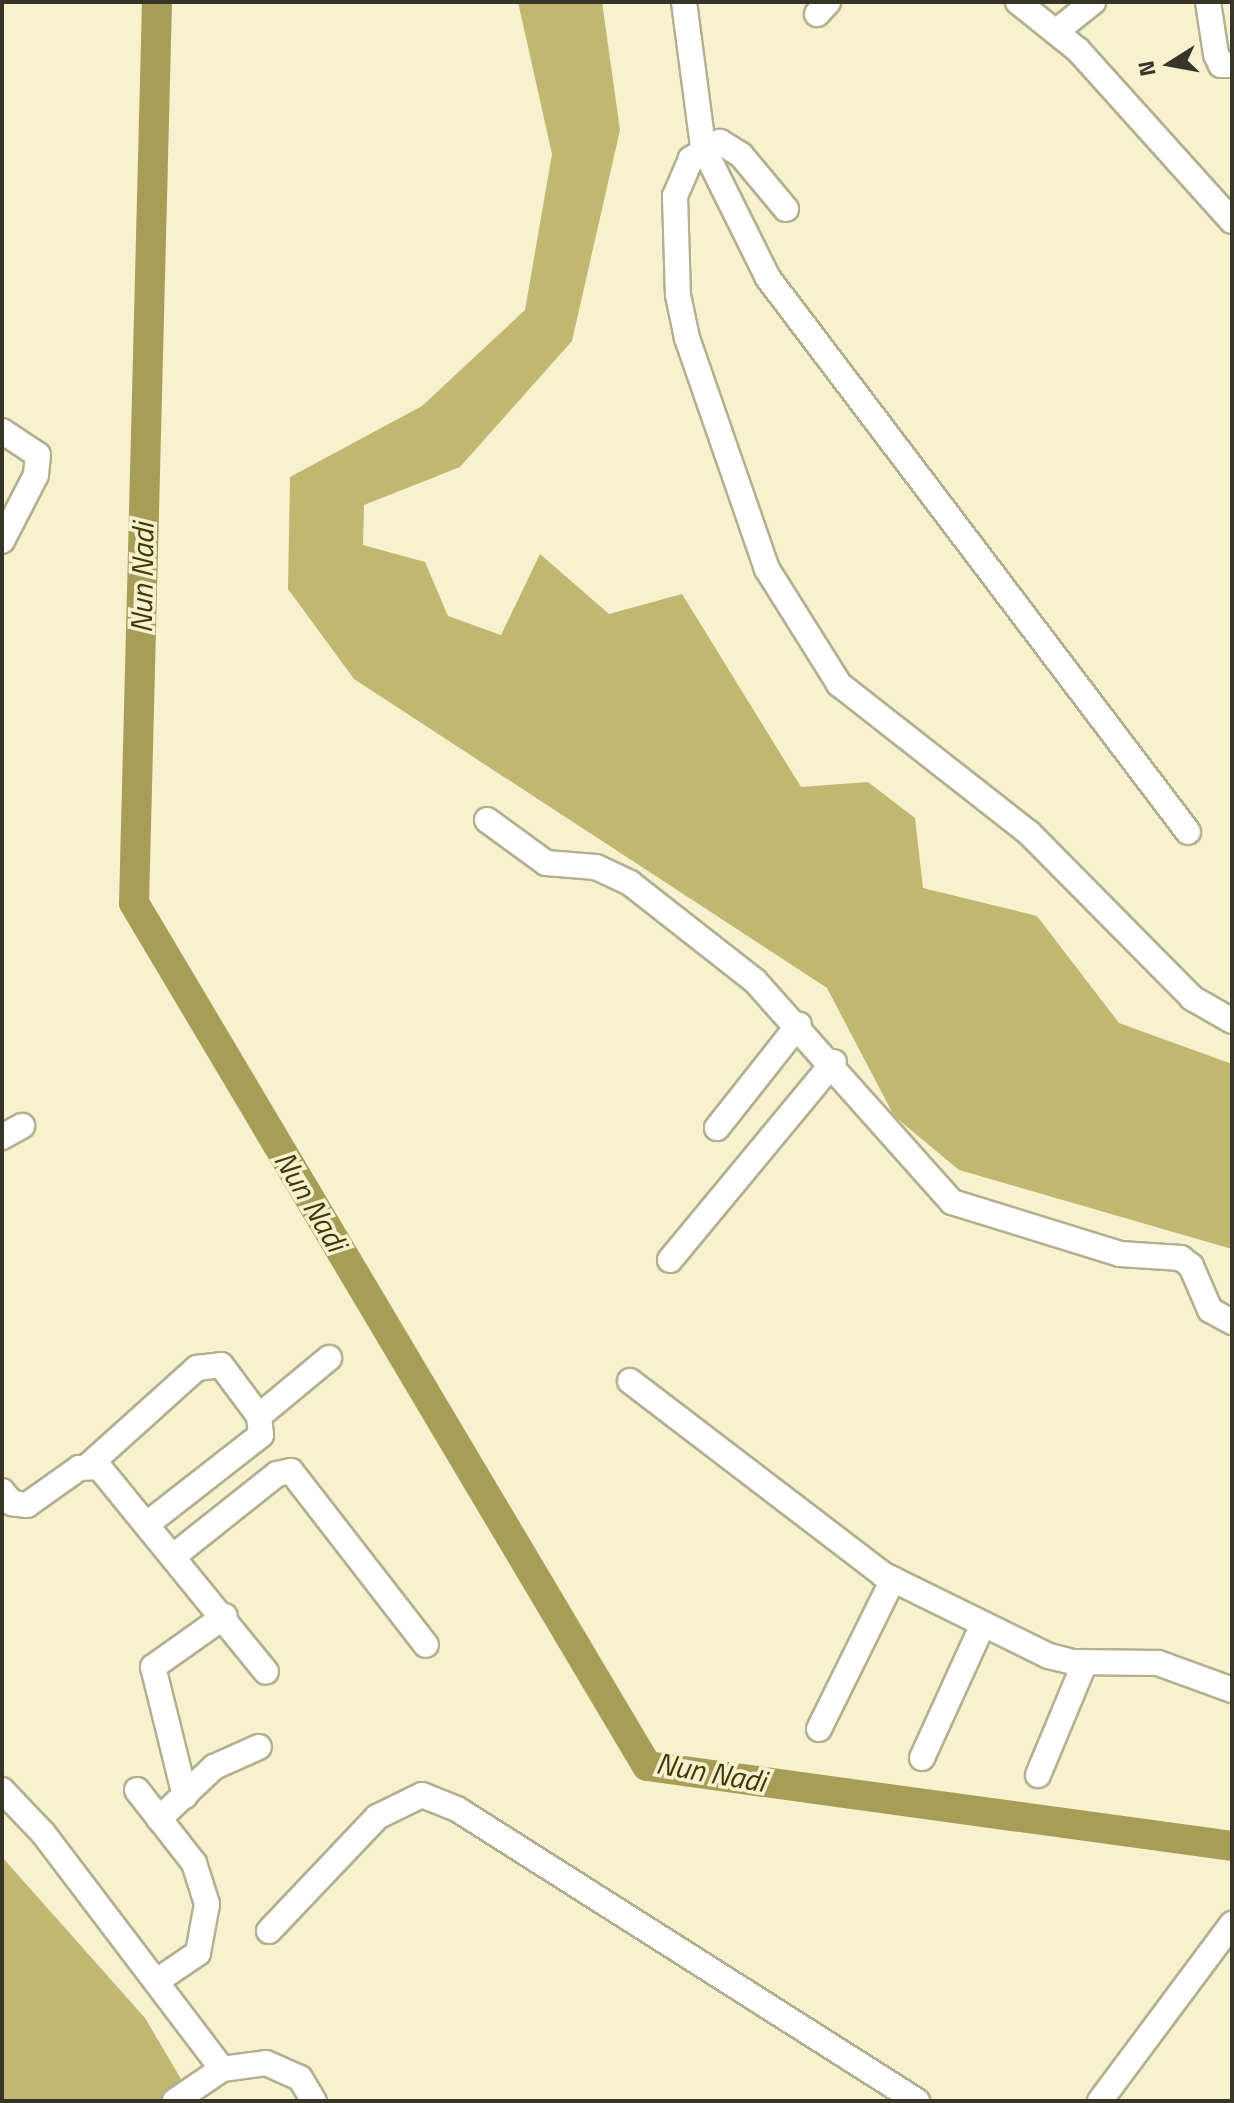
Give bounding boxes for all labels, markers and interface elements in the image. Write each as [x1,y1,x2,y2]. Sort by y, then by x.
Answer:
north arrow [1130,24,1210,104]
text: N [1128,58,1165,79]
water label: Nun Nadi [123,523,161,633]
water label: Nun Nadi [267,1144,355,1258]
water label: Nun Nadi [654,1745,768,1799]

